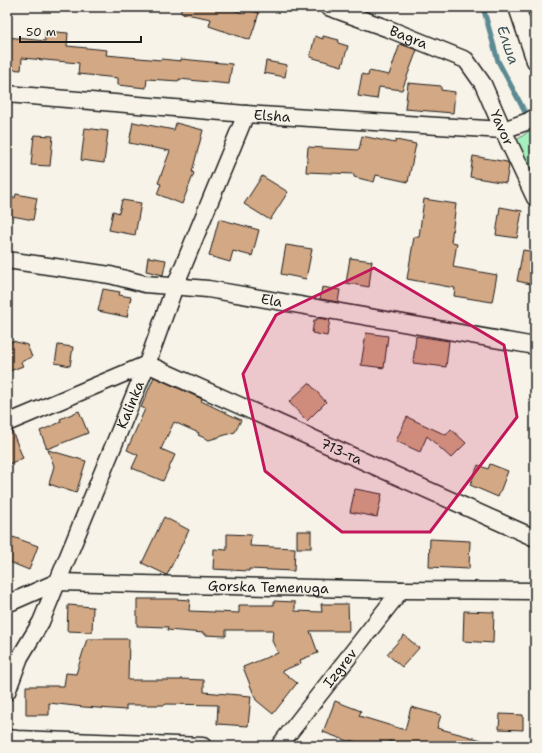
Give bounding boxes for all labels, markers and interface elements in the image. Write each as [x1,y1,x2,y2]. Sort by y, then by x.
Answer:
scale bar [20,18,141,44]
street label: Bagra [387,21,431,53]
water label: Елша [492,23,524,67]
text: 50 m [26,24,56,40]
street label: Elsha [253,106,291,126]
street label: Yavor [486,107,518,149]
street label: Ela [260,289,284,311]
street label: Kalinka [112,378,148,431]
street label: 713-та [318,434,366,469]
street label: Gorska Temenuga [208,577,329,597]
street label: Izgrev [319,645,361,691]

